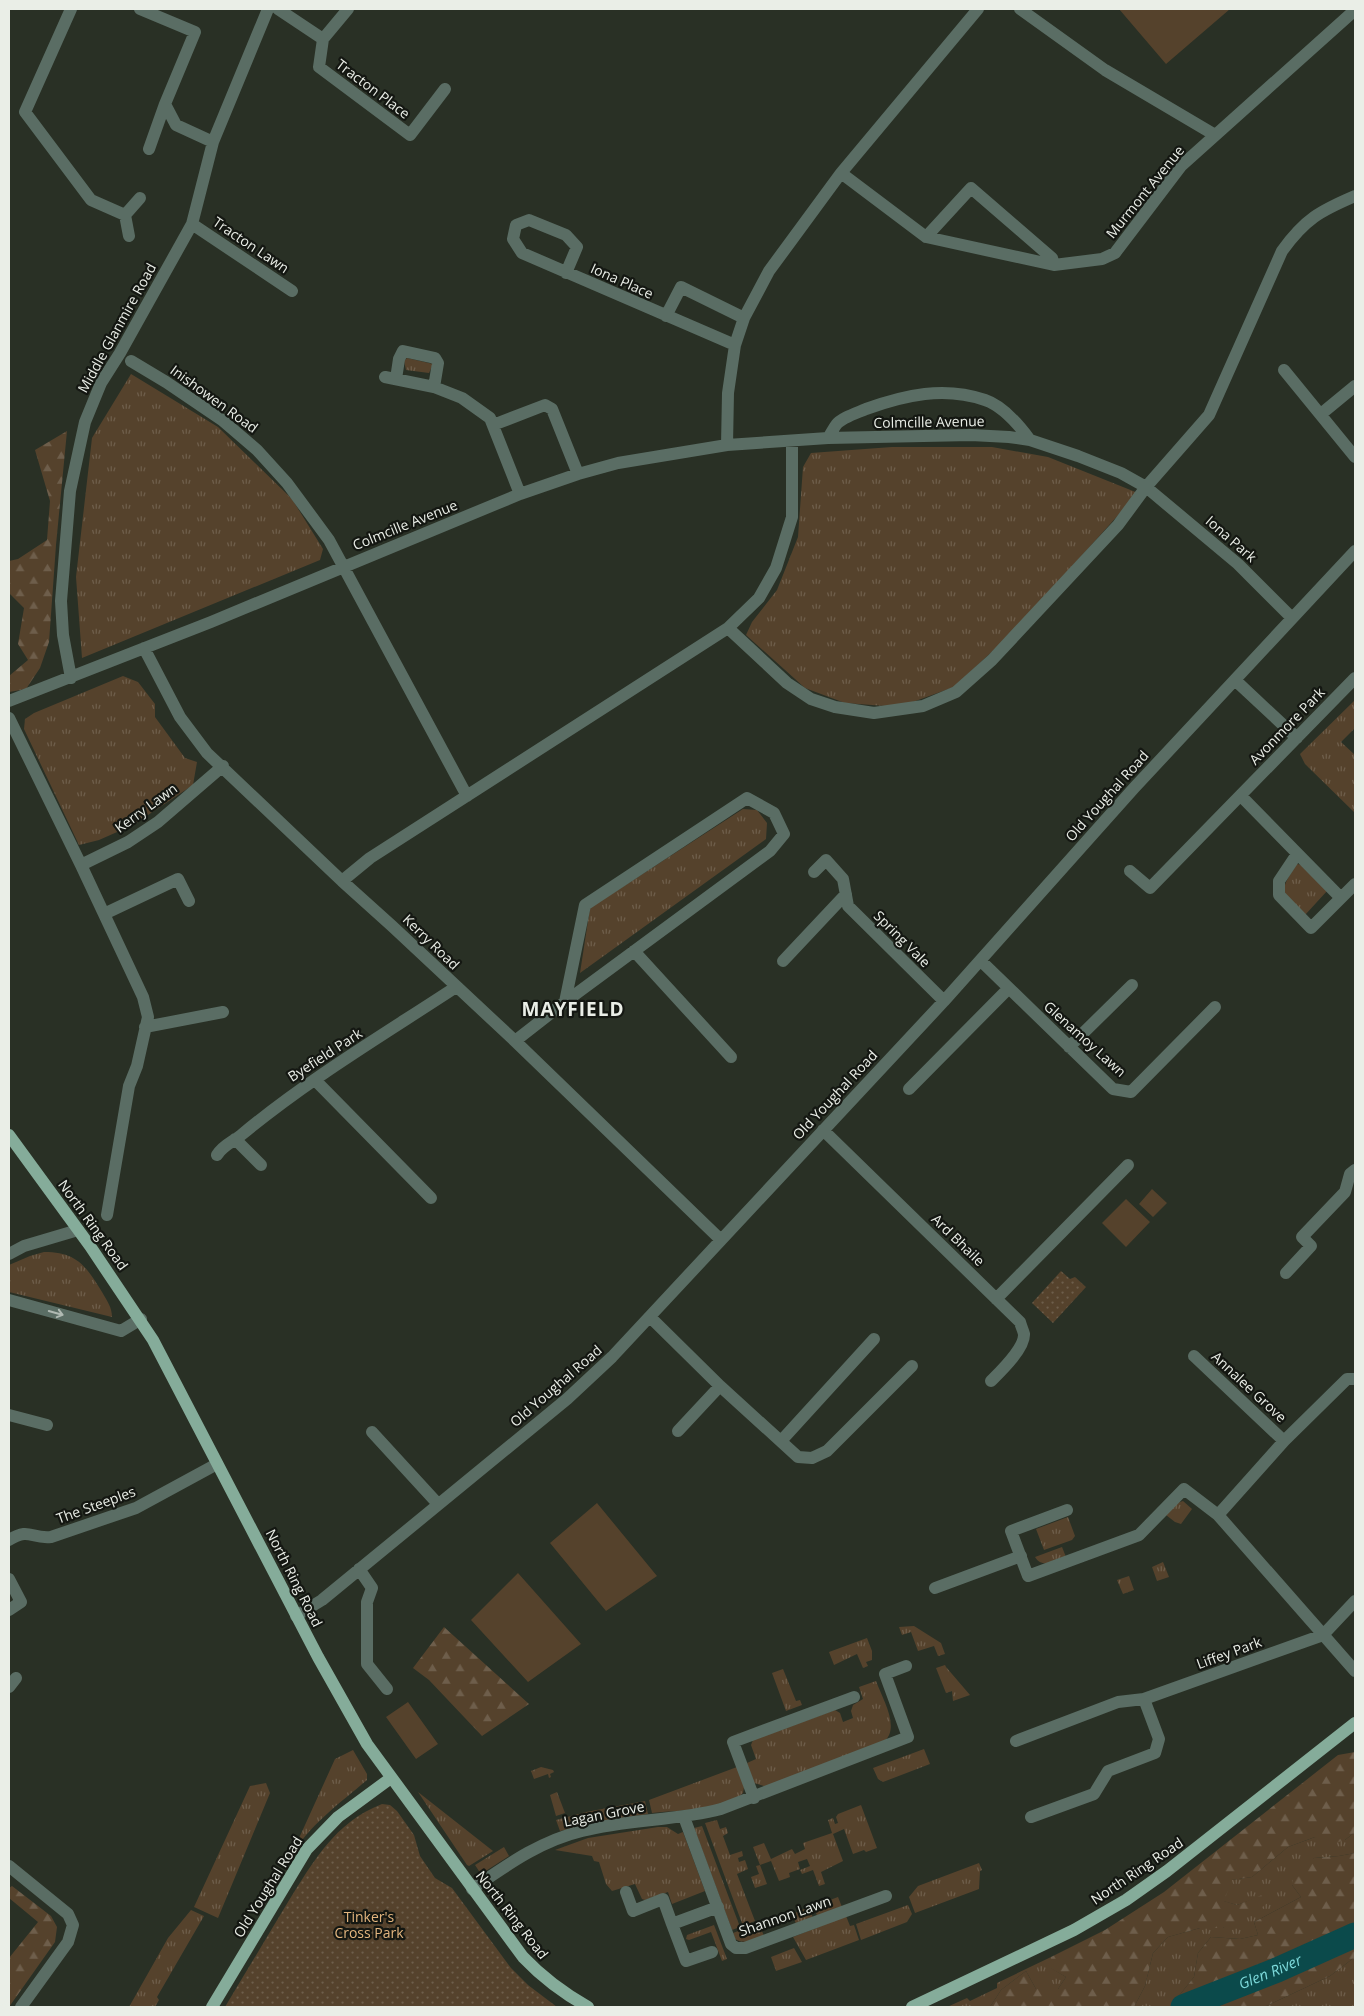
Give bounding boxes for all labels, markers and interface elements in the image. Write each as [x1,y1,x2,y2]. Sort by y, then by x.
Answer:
street label: Tracton Place [332,55,414,123]
street label: Murmont Avenue [1101,141,1188,242]
street label: Tracton Lawn [209,212,293,277]
street label: Iona Place [588,258,657,303]
street label: Middle Glanmire Road [73,260,160,396]
street label: Inishowen Road [167,360,262,437]
street label: Colmcille Avenue [873,411,985,432]
street label: Colmcille Avenue [350,495,460,554]
street label: Iona Park [1202,511,1261,566]
street label: Avonmore Park [1245,682,1329,768]
street label: Old Youghal Road [1061,746,1153,845]
street label: Kerry Lawn [111,778,181,837]
street label: Spring Vale [870,906,935,971]
street label: Kerry Road [399,910,464,973]
district label: MAYFIELD [521,996,625,1022]
street label: Glenamoy Lawn [1040,997,1131,1081]
street label: Byefield Park [284,1023,366,1086]
street label: Old Youghal Road [788,1046,881,1144]
street label: North Ring Road [54,1176,133,1274]
street label: Ard Bhaile [928,1209,989,1270]
one-way arrow [47,1309,63,1318]
street label: Old Youghal Road [506,1340,606,1431]
street label: Annalee Grove [1208,1347,1291,1426]
street label: The Steeples [54,1481,138,1528]
street label: North Ring Road [262,1526,327,1630]
street label: Liffey Park [1194,1632,1265,1673]
street label: Lagan Grove [562,1796,646,1831]
street label: Old Youghal Road [229,1833,306,1941]
street label: North Ring Road [1087,1833,1187,1908]
street label: North Ring Road [472,1867,553,1963]
street label: Shannon Lawn [736,1891,833,1940]
park label: Tinker's Cross Park [334,1907,404,1942]
water label: Glen River [1235,1949,1306,1993]

